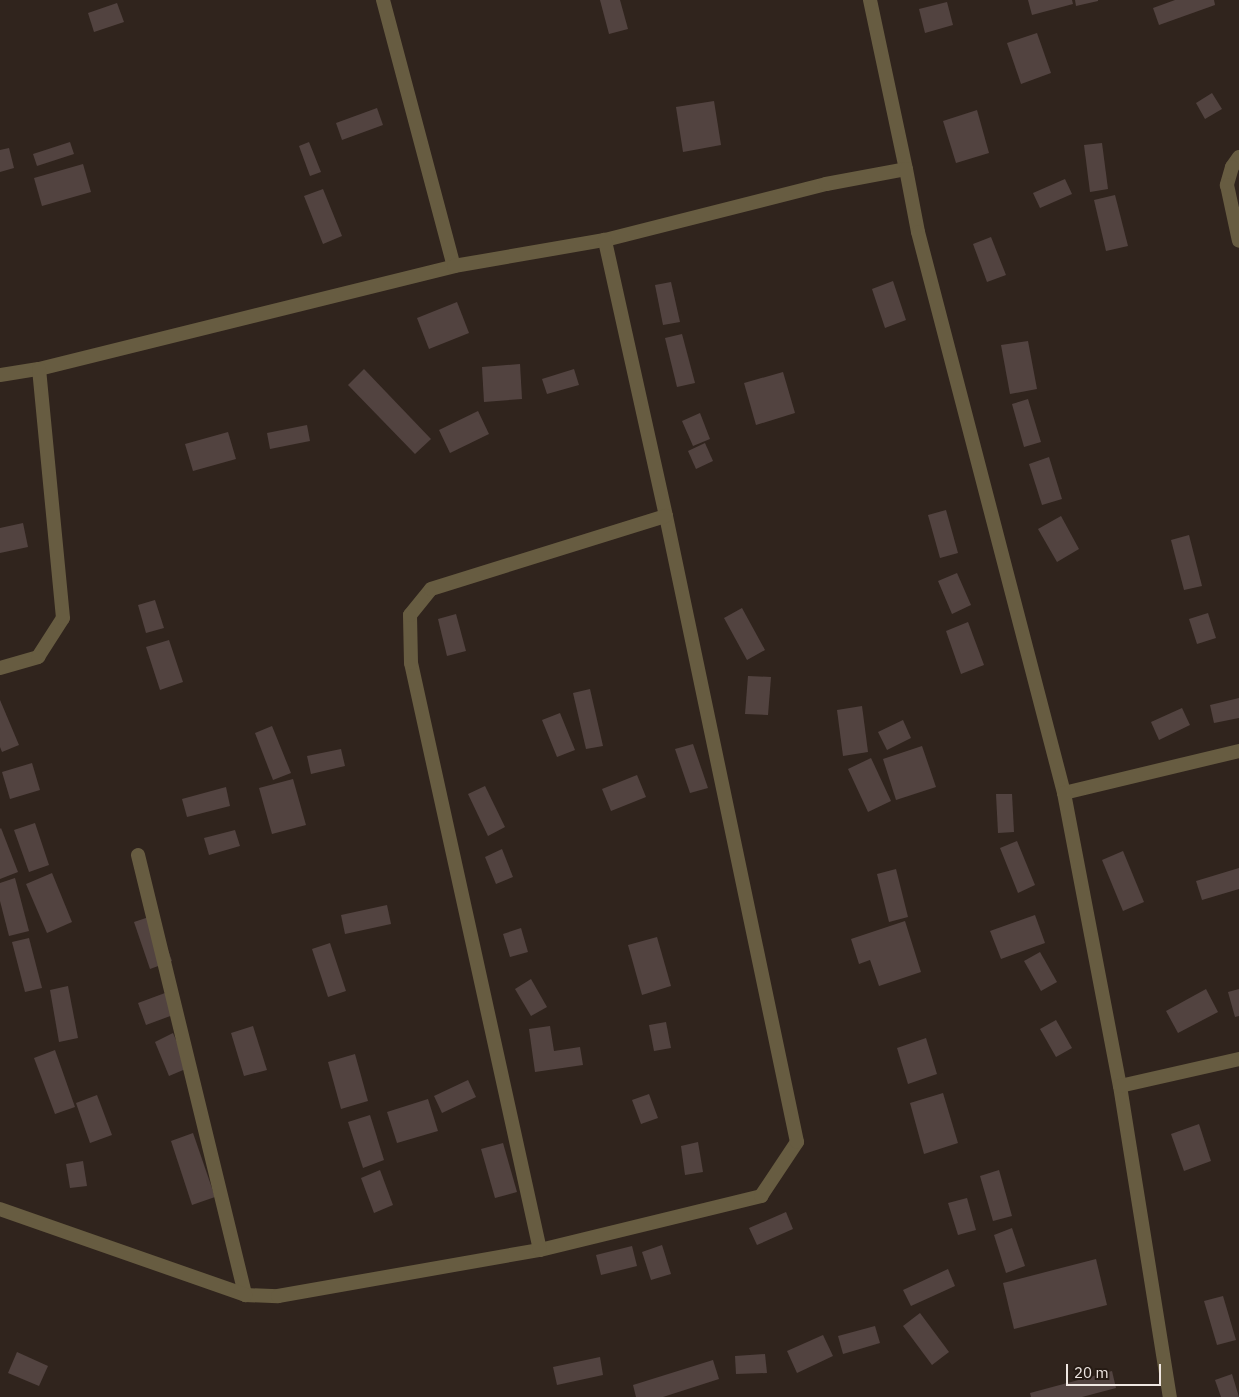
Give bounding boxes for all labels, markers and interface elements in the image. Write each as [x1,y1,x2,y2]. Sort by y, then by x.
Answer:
scale bar [1069,1354,1164,1386]
text: 20 m [1074,1363,1109,1382]

